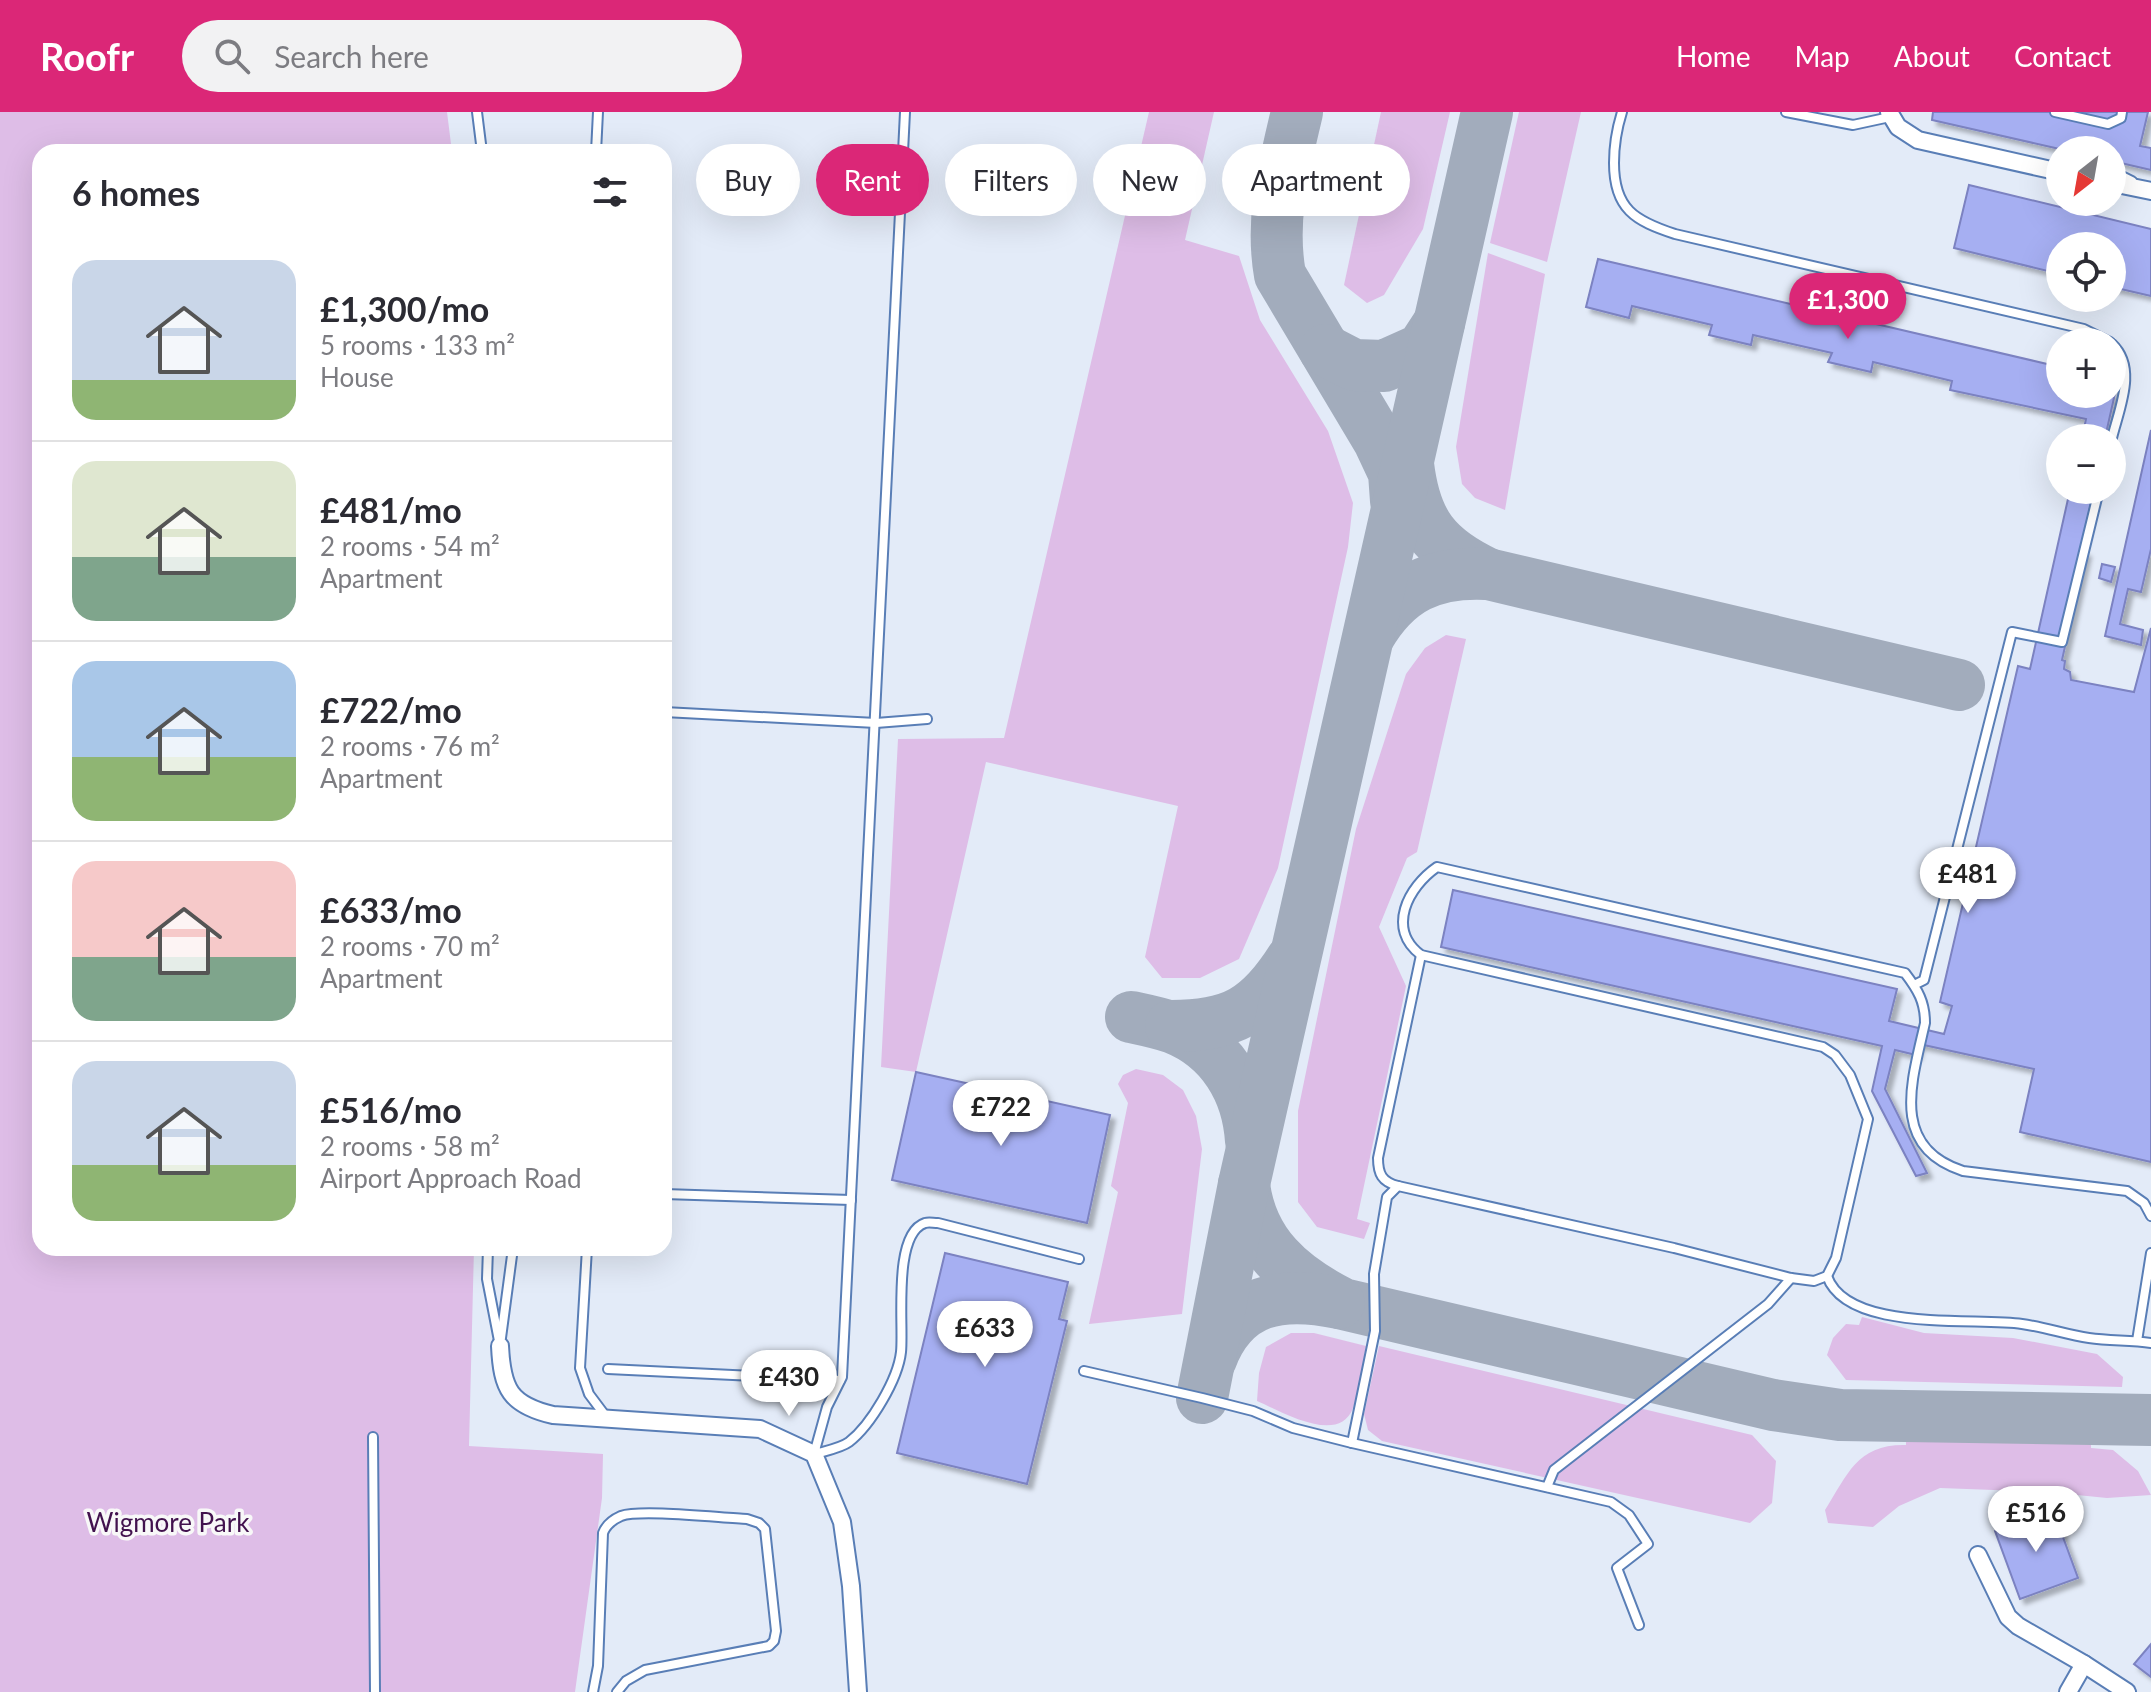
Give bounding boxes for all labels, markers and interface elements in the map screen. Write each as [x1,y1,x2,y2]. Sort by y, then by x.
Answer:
search box [182,20,742,92]
text: Roofr [40,33,134,79]
icon: search [210,34,254,78]
text: Search here [274,38,429,74]
text: Home [1676,39,1751,73]
text: Map [1795,39,1850,73]
text: About [1894,39,1970,73]
text: Contact [2014,39,2111,73]
north arrow [2046,136,2126,216]
map controls [2046,136,2126,504]
chip: Buy [696,144,800,216]
chip: Rent [816,144,929,216]
chip: Filters [945,144,1077,216]
chip: New [1093,144,1206,216]
chip: Apartment [1222,144,1410,216]
icon: filters [588,170,632,214]
text: 6 homes [72,172,200,213]
button: locate [2046,232,2126,312]
pin: £1,300 [1783,273,1913,341]
text: £1,300 [1807,283,1889,315]
text: £1,300/mo [320,288,489,329]
icon: home [136,292,232,388]
button: + [2046,328,2126,408]
text: 5 rooms · 133 m² [320,329,515,361]
text: House [320,361,394,393]
button: − [2046,424,2126,504]
text: £481/mo [320,489,462,530]
icon: home [136,493,232,589]
text: 2 rooms · 54 m² [320,530,500,562]
text: Apartment [320,562,443,594]
text: £722/mo [320,689,462,730]
icon: home [136,693,232,789]
text: 2 rooms · 76 m² [320,730,500,762]
text: Apartment [320,762,443,794]
pin: £481 [1921,847,2015,915]
text: £481 [1938,857,1998,889]
text: £633/mo [320,889,462,930]
icon: home [136,893,232,989]
text: 2 rooms · 70 m² [320,930,500,962]
text: Apartment [320,962,443,994]
pin: £722 [954,1080,1048,1148]
text: £516/mo [320,1089,462,1130]
text: £722 [971,1090,1031,1122]
icon: home [136,1093,232,1189]
text: 2 rooms · 58 m² [320,1130,500,1162]
text: Airport Approach Road [320,1162,582,1194]
pin: £633 [938,1301,1032,1369]
text: £633 [955,1311,1015,1343]
pin: £430 [742,1350,836,1418]
text: £430 [759,1360,819,1392]
pin: £516 [1989,1486,2083,1554]
text: £516 [2006,1496,2066,1528]
park label: Wigmore Park [87,1506,250,1538]

